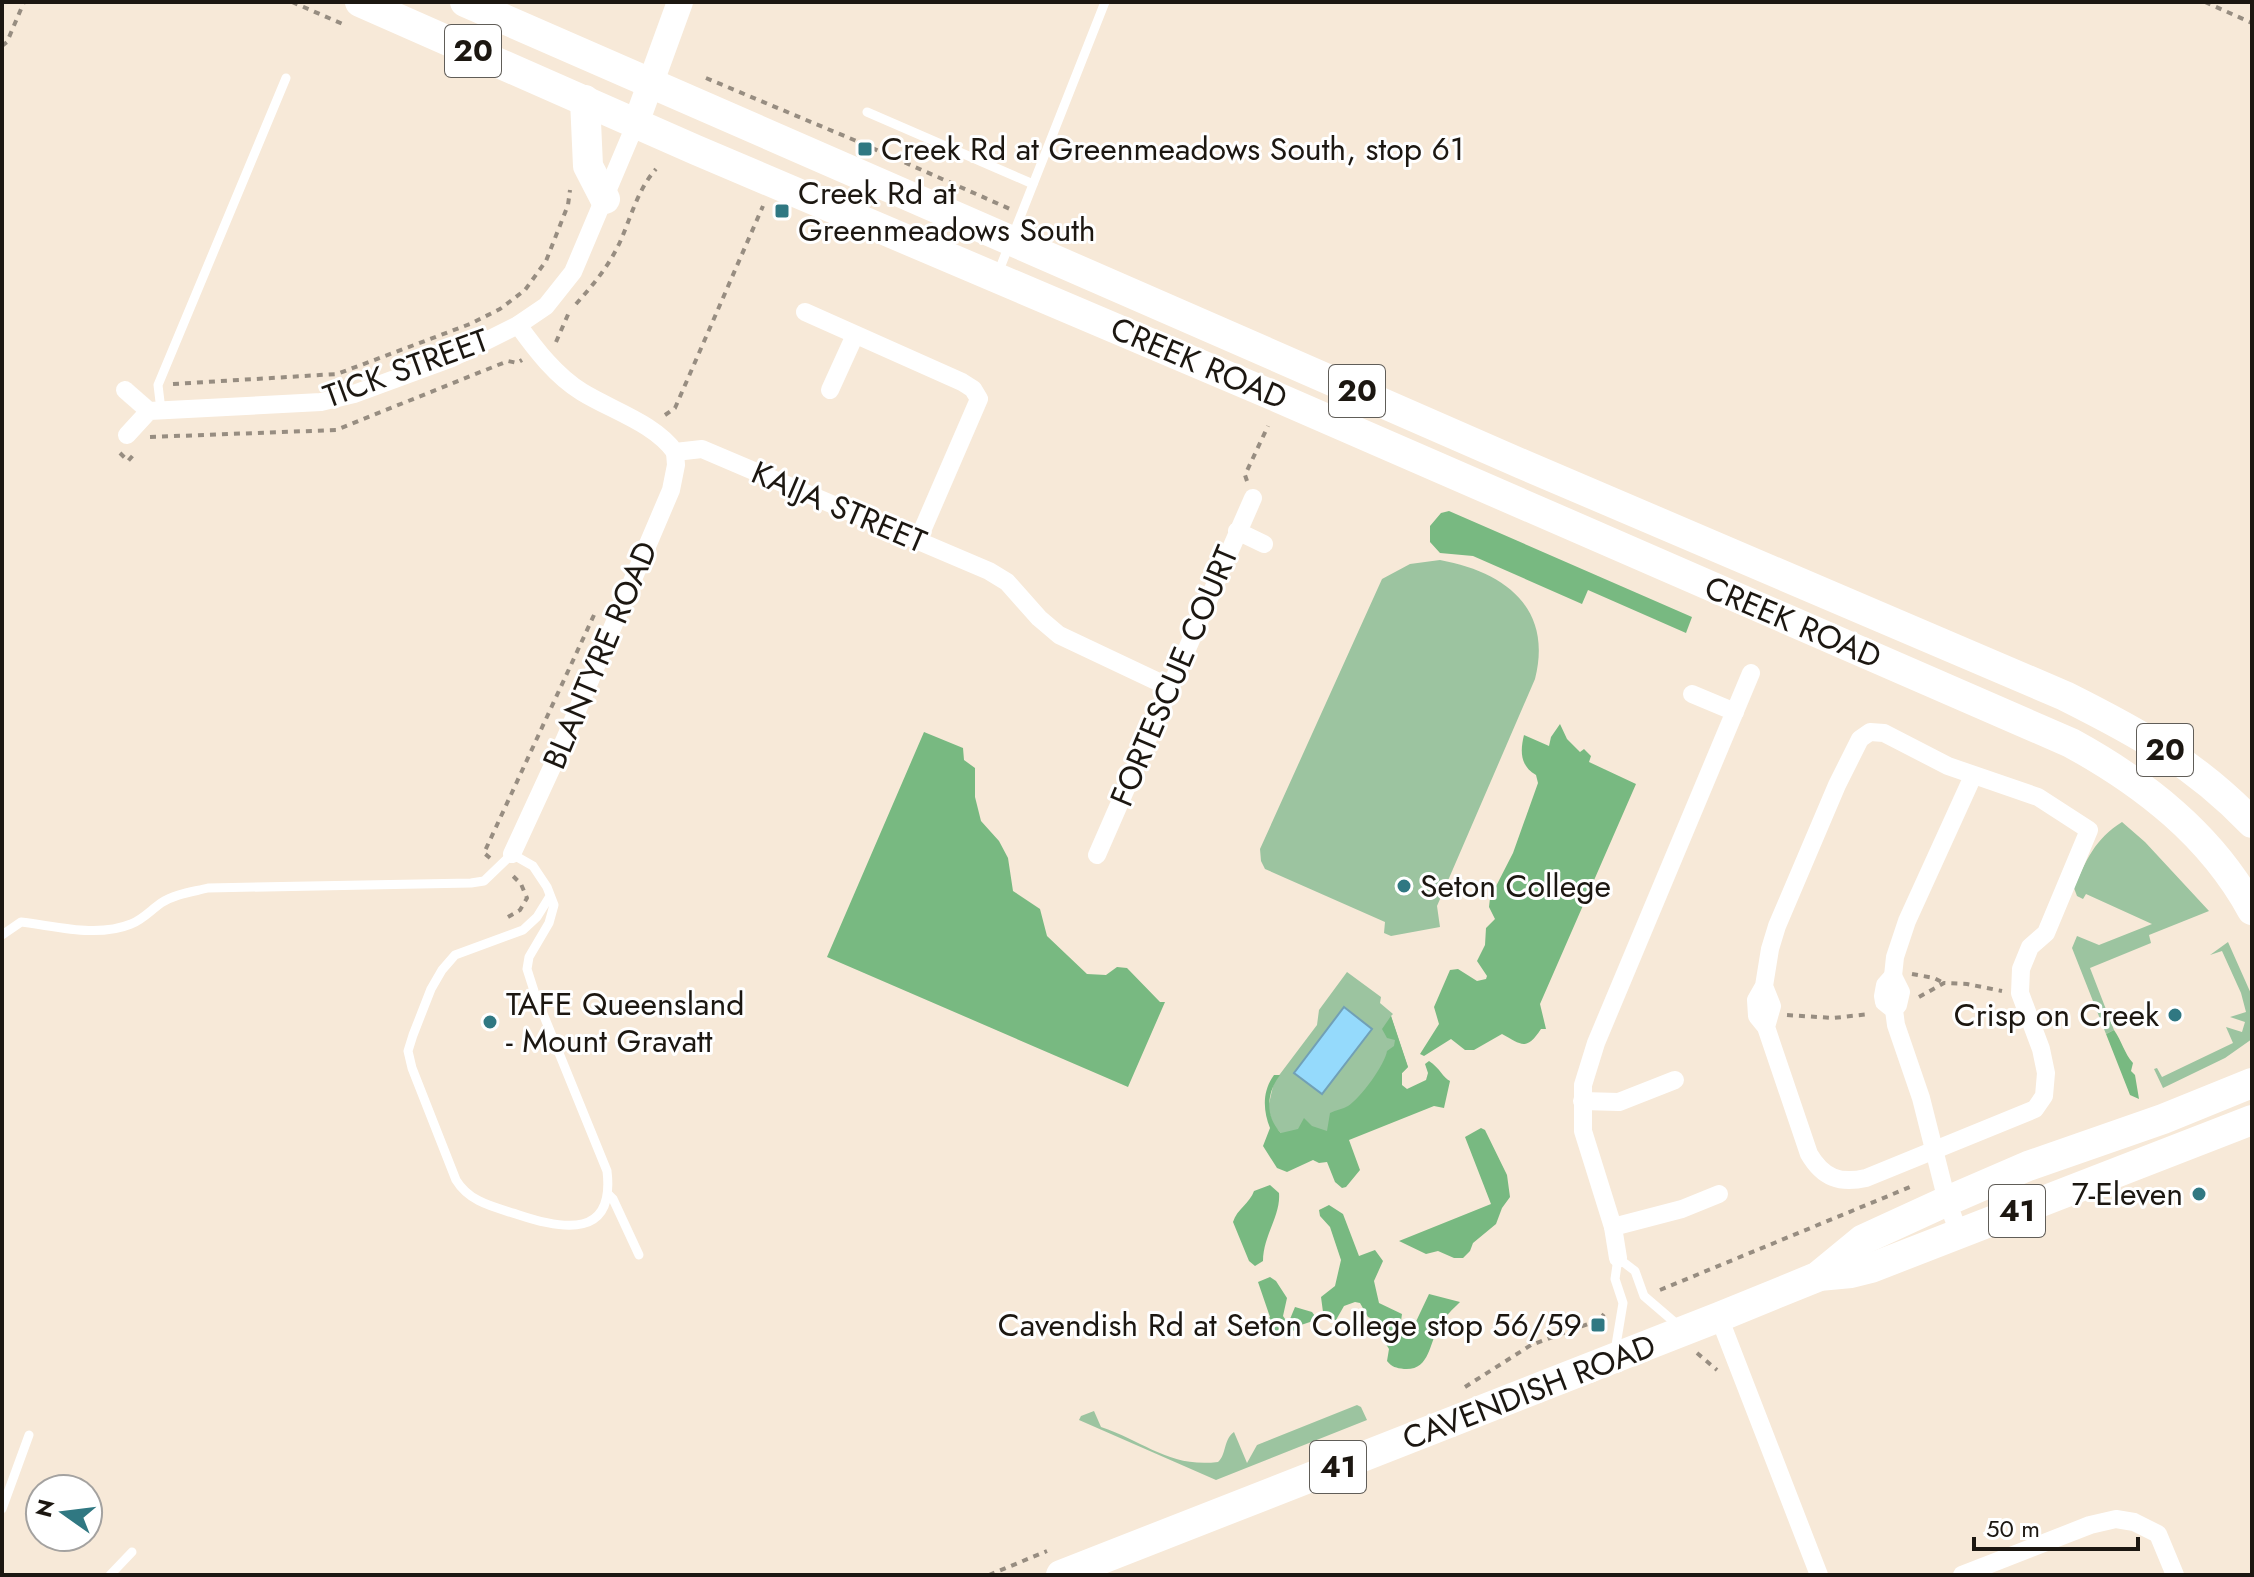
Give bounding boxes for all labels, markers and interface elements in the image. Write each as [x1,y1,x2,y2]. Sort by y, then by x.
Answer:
road number: 20 [445,25,501,77]
place label: Creek Rd at Greenmeadows South, stop 61 [881,126,1464,172]
marker: Creek Rd at Greenmeadows South, stop 61 [856,140,874,158]
place label: Creek Rd at Greenmeadows South [798,170,1096,253]
marker: Creek Rd at Greenmeadows South [773,202,791,220]
street label: CREEK ROAD [1104,305,1294,421]
street label: TICK STREET [317,317,495,419]
road number: 20 [1329,365,1385,417]
street label: KAIJA STREET [744,450,934,565]
street label: BLANTYRE ROAD [531,534,669,776]
street label: FORTESCUE COURT [1098,539,1250,813]
street label: CREEK ROAD [1698,564,1888,680]
road number: 20 [2137,724,2193,776]
place label: Seton College [1420,863,1611,909]
marker: Seton College [1395,877,1413,895]
place label: TAFE Queensland - Mount Gravatt [506,981,745,1064]
place label: Crisp on Creek [1954,992,2160,1038]
marker: Crisp on Creek [2166,1006,2184,1024]
marker: TAFE Queensland - Mount Gravatt [481,1013,499,1031]
place label: 7-Eleven [2072,1171,2183,1217]
road number: 41 [1989,1185,2045,1237]
marker: 7-Eleven [2190,1185,2208,1203]
place label: Cavendish Rd at Seton College stop 56/59 [998,1302,1582,1348]
marker: Cavendish Rd at Seton College stop 56/59 [1589,1316,1607,1334]
street label: CAVENDISH ROAD [1396,1323,1662,1461]
road number: 41 [1310,1441,1366,1493]
north arrow [24,1473,104,1553]
text: N [27,1496,62,1521]
scale bar [1974,1501,2138,1551]
text: 50 m [1986,1511,2040,1546]

